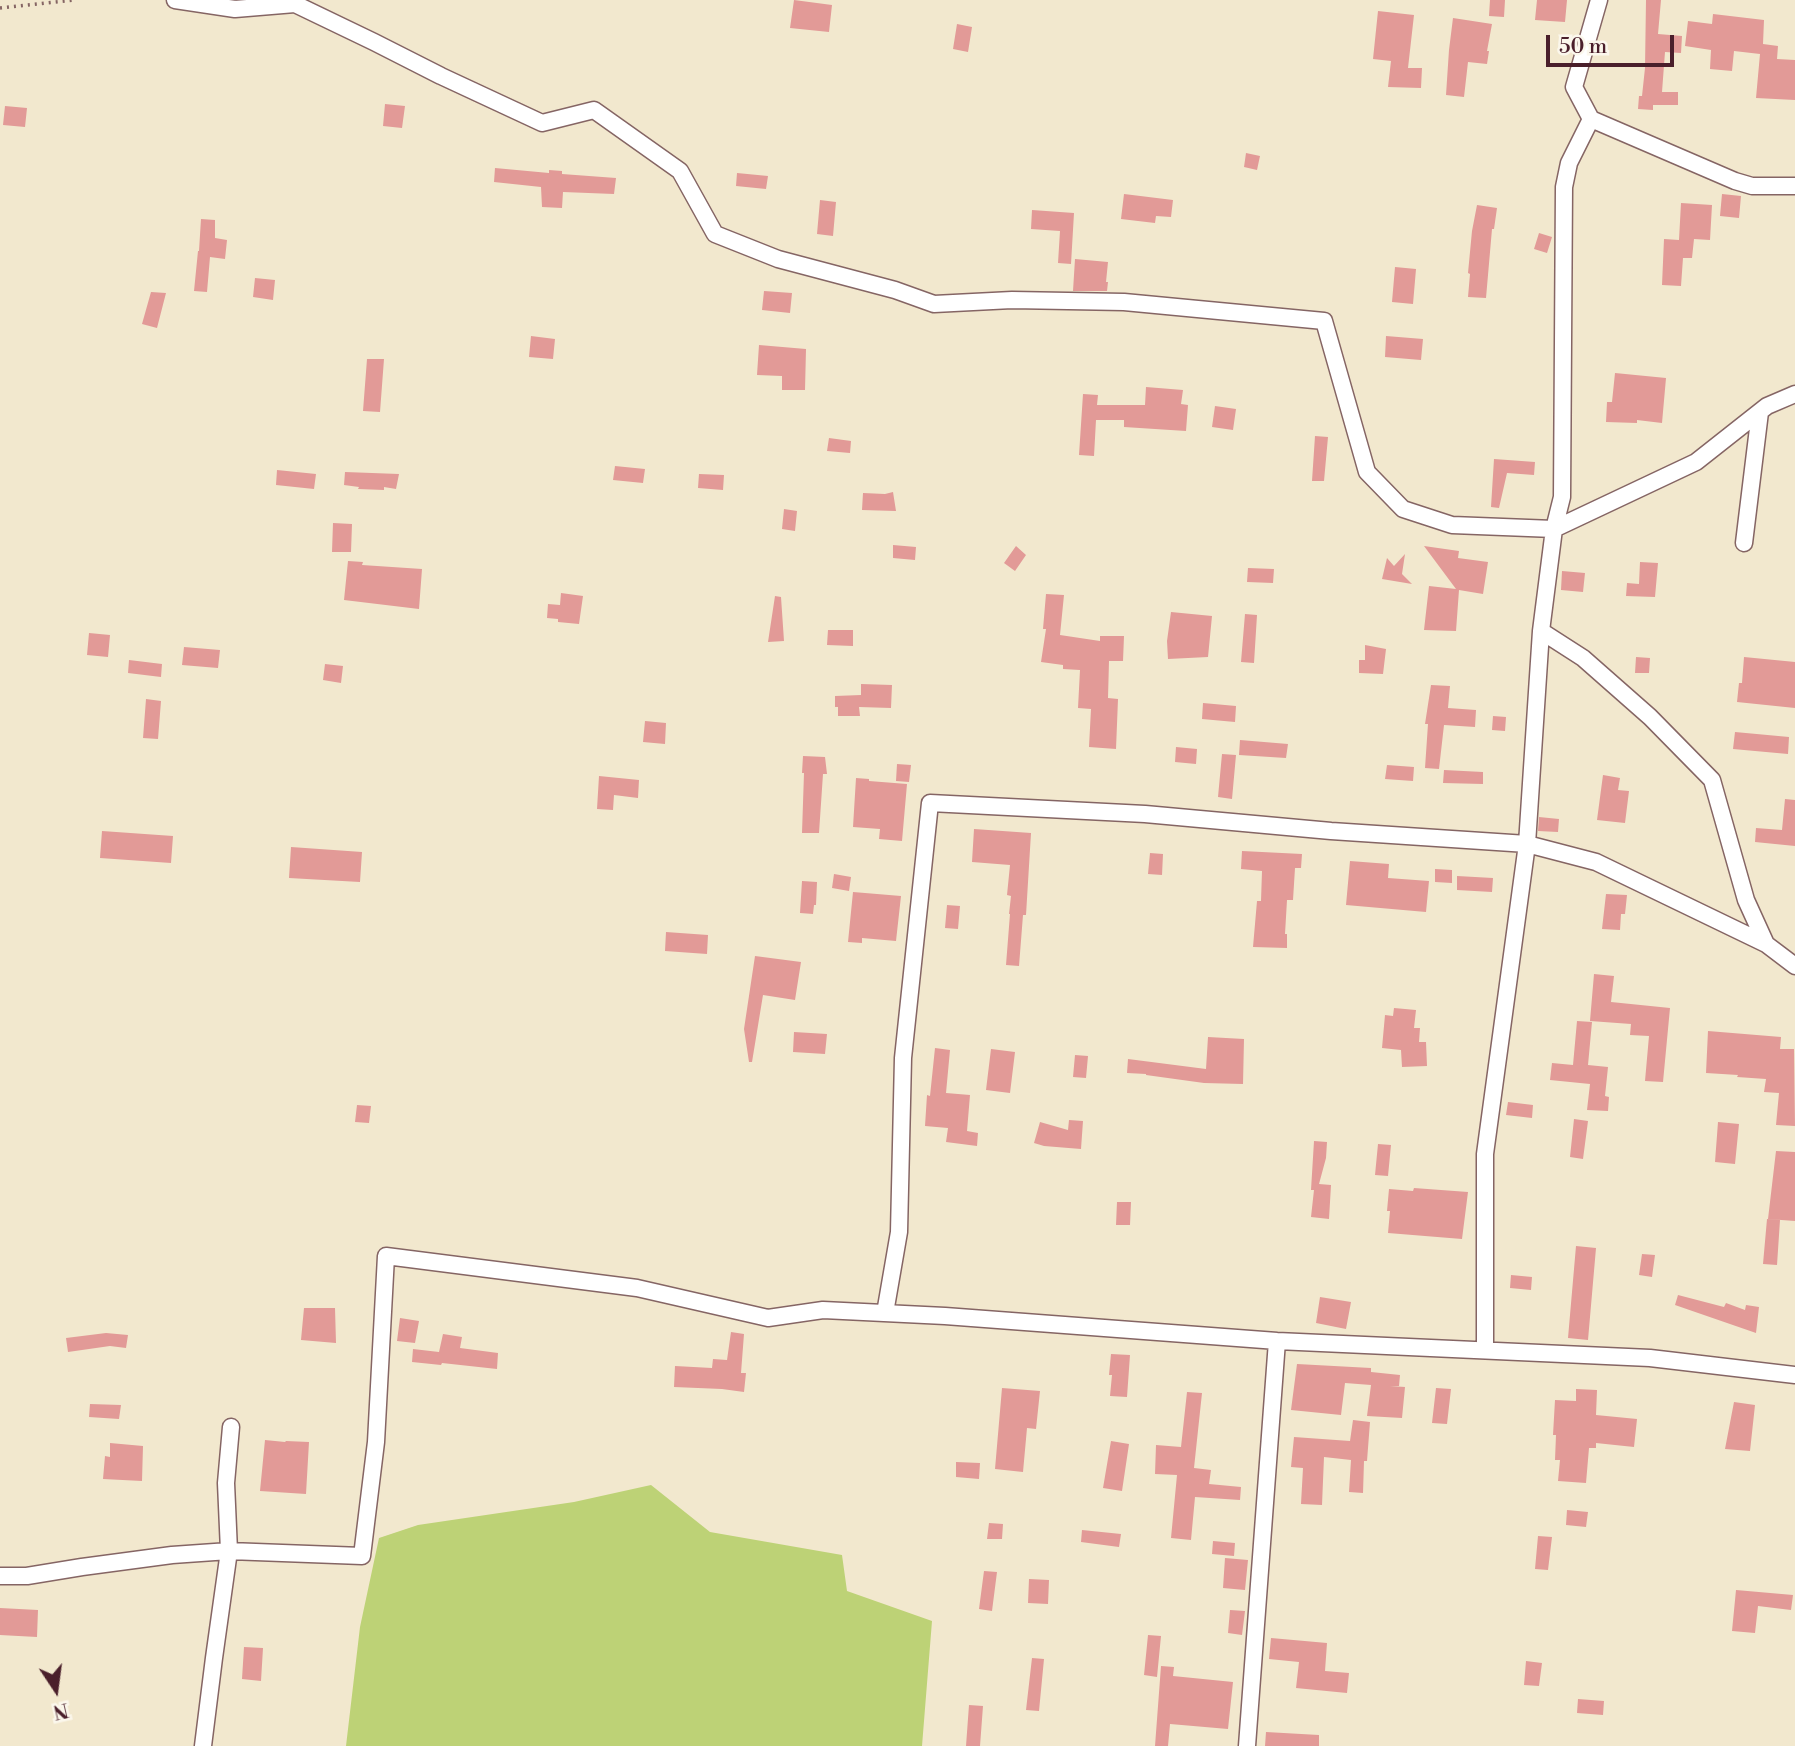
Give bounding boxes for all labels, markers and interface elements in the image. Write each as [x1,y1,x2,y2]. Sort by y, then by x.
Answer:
scale bar [1550,21,1678,65]
text: 50 m [1559,34,1607,60]
north arrow [21,1655,91,1725]
text: N [51,1697,71,1724]

